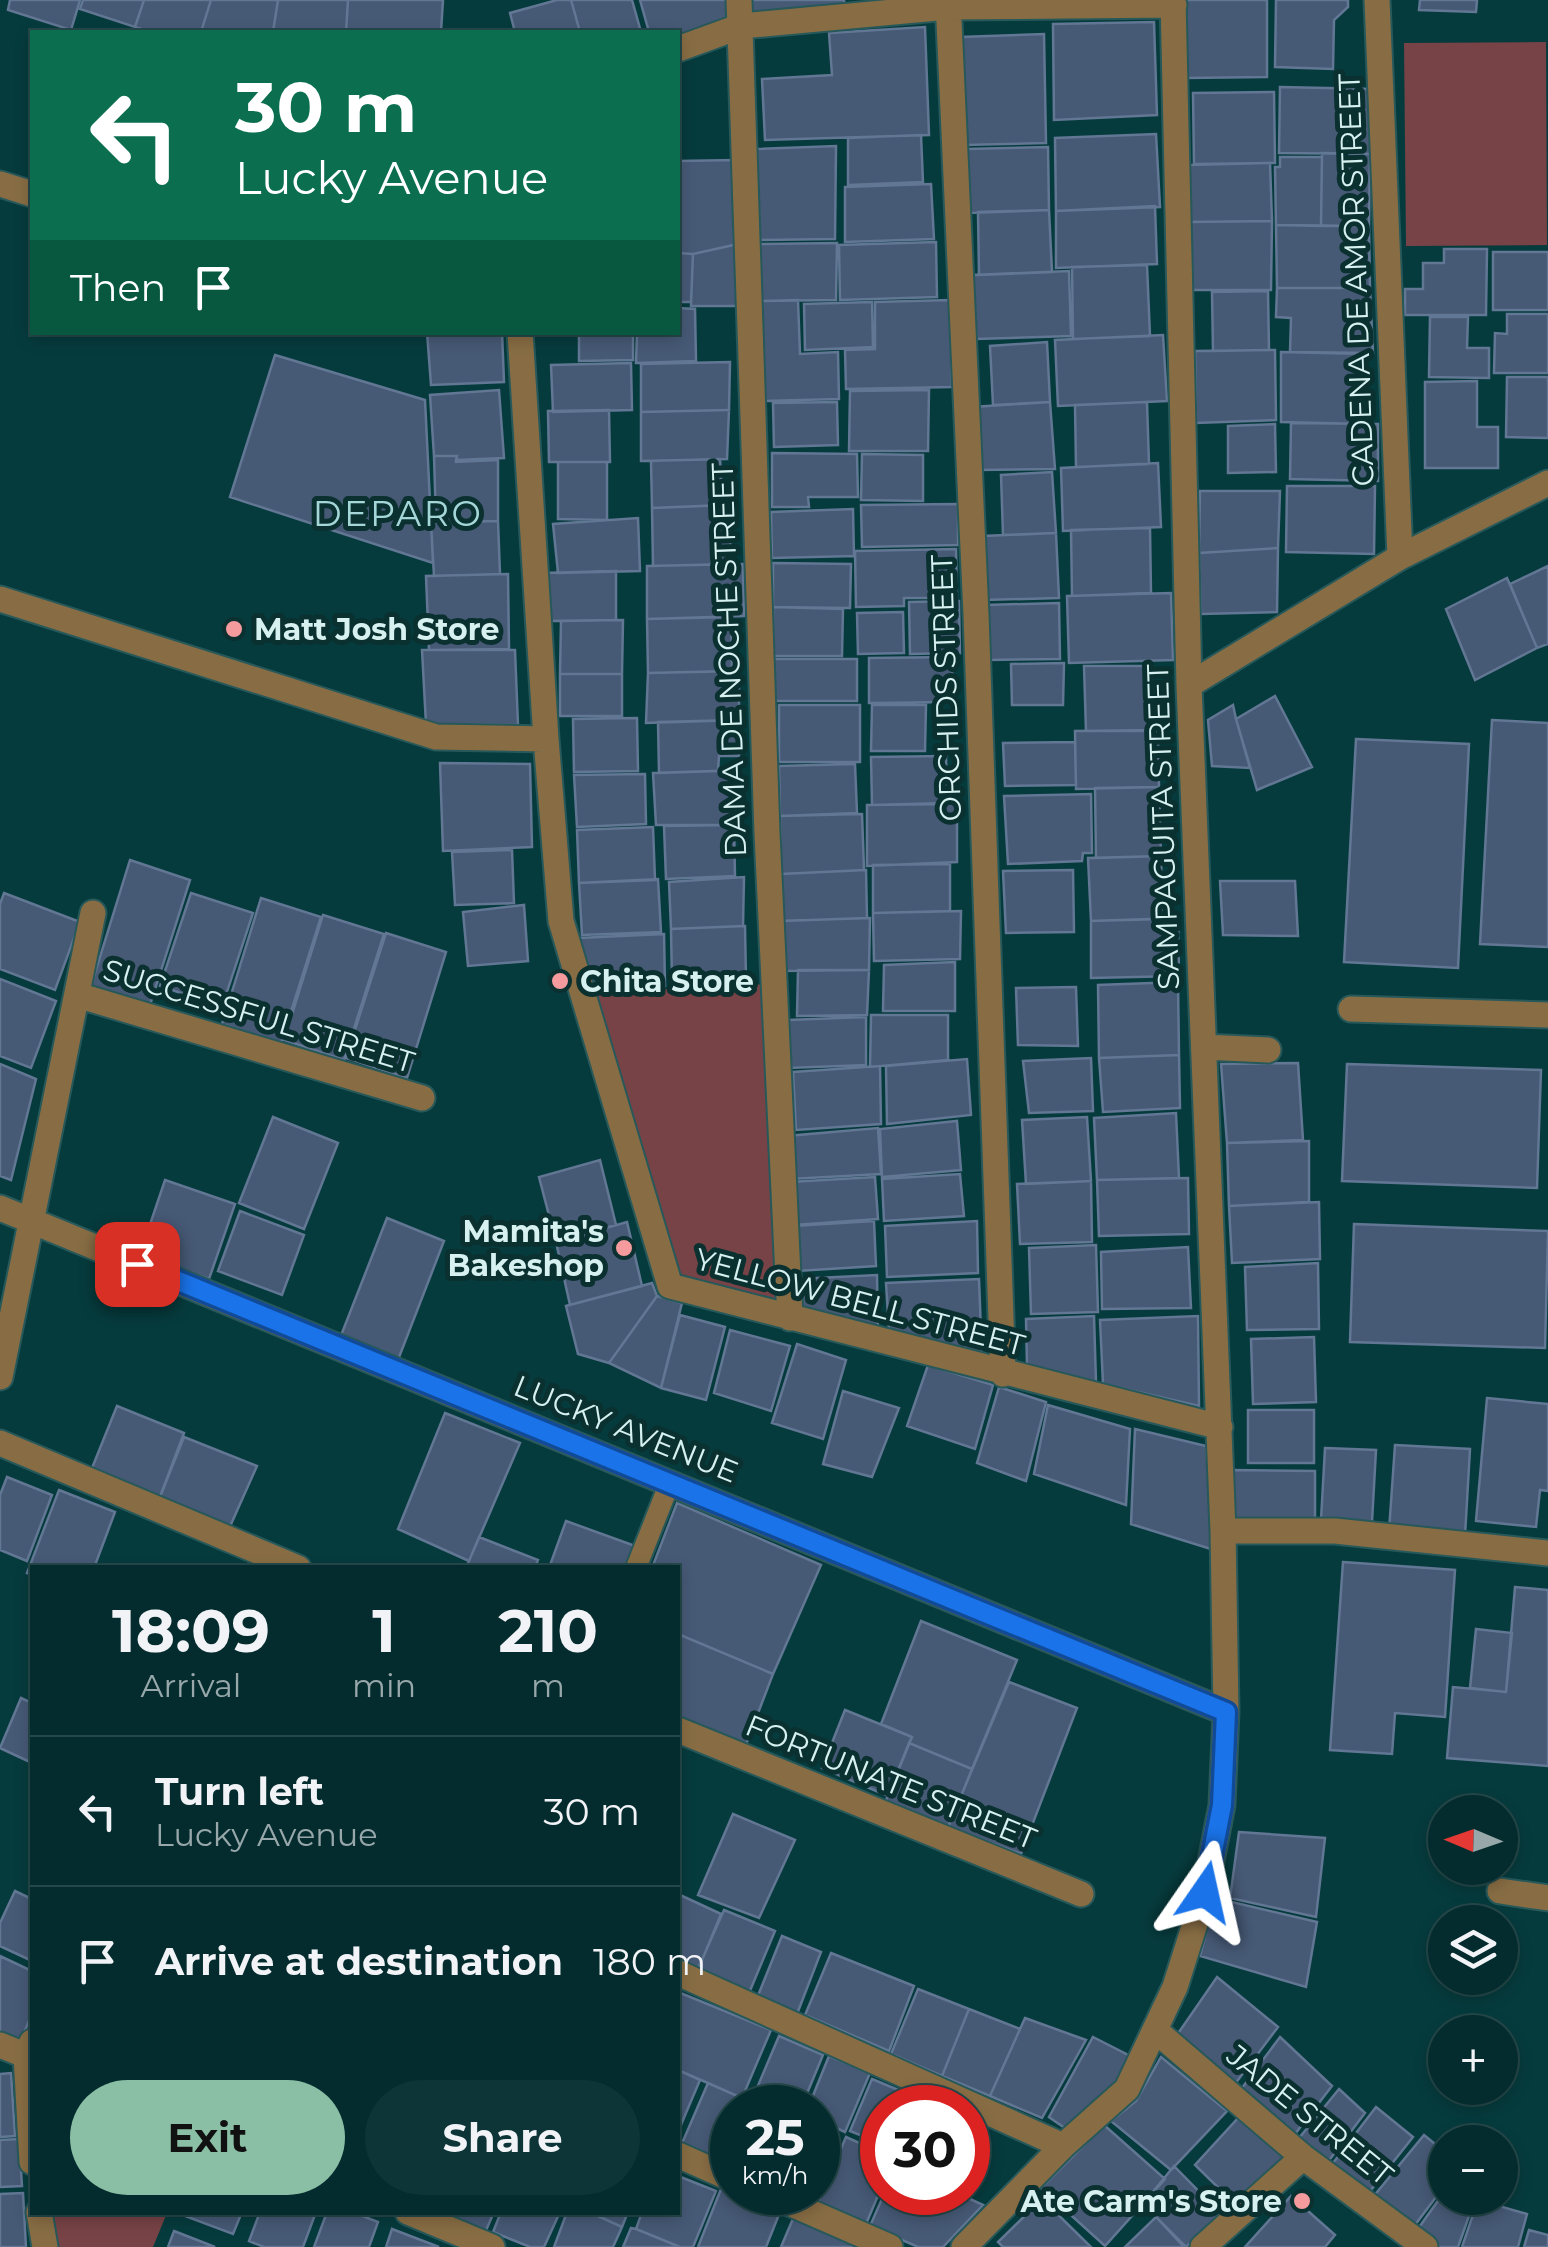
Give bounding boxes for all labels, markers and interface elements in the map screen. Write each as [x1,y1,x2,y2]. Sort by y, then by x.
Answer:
text: 30 m [235,64,417,150]
icon: left [70,70,200,200]
street label: CADENA DE AMOR STREET [1330,72,1382,487]
text: Lucky Avenue [235,150,548,205]
icon: arrive [186,260,241,315]
text: Then [70,264,166,311]
street label: DAMA DE NOCHE STREET [704,462,754,858]
district label: DEPARO [313,492,483,535]
street label: ORCHIDS STREET [923,553,969,822]
place label: Matt Josh Store [254,611,499,648]
marker: Matt Josh Store [223,618,245,640]
street label: SAMPAGUITA STREET [1139,663,1187,991]
street label: SUCCESSFUL STREET [99,951,420,1081]
place label: Chita Store [580,963,754,1000]
marker: Chita Store [549,970,571,992]
place label: Mamita's Bakeshop [448,1213,604,1284]
pin [95,1222,180,1307]
icon: arrive [110,1237,165,1292]
marker: Mamita's Bakeshop [613,1237,635,1259]
street label: YELLOW BELL STREET [691,1240,1030,1364]
street label: LUCKY AVENUE [509,1367,743,1491]
text: 18:09 [112,1594,270,1667]
text: 1 [372,1594,396,1667]
text: 210 [498,1594,598,1667]
text: Arrival [141,1666,241,1705]
text: min [352,1666,416,1705]
text: m [531,1666,565,1705]
street label: FORTUNATE STREET [740,1707,1042,1858]
text: Turn left [155,1768,324,1815]
icon: left [70,1784,125,1839]
text: 30 m [543,1788,640,1835]
north arrow [1428,1795,1518,1885]
map controls [1428,1795,1518,2215]
text: Lucky Avenue [155,1815,378,1854]
position arrow [1153,1840,1257,1944]
button: layers [1428,1905,1518,1995]
icon: arrive [70,1934,125,1989]
text: Arrive at destination [155,1938,563,1985]
text: 180 m [593,1938,706,1985]
button: + [1428,2015,1518,2105]
street label: JADE STREET [1219,2036,1401,2194]
button: Exit [70,2080,345,2195]
button: Share [365,2080,640,2195]
speed limit sign: 30 [860,2085,990,2215]
text: 25 [745,2107,805,2168]
button: − [1428,2125,1518,2215]
text: km/h [742,2160,808,2190]
place label: Ate Carm's Store [1020,2183,1282,2220]
marker: Ate Carm's Store [1291,2190,1313,2212]

